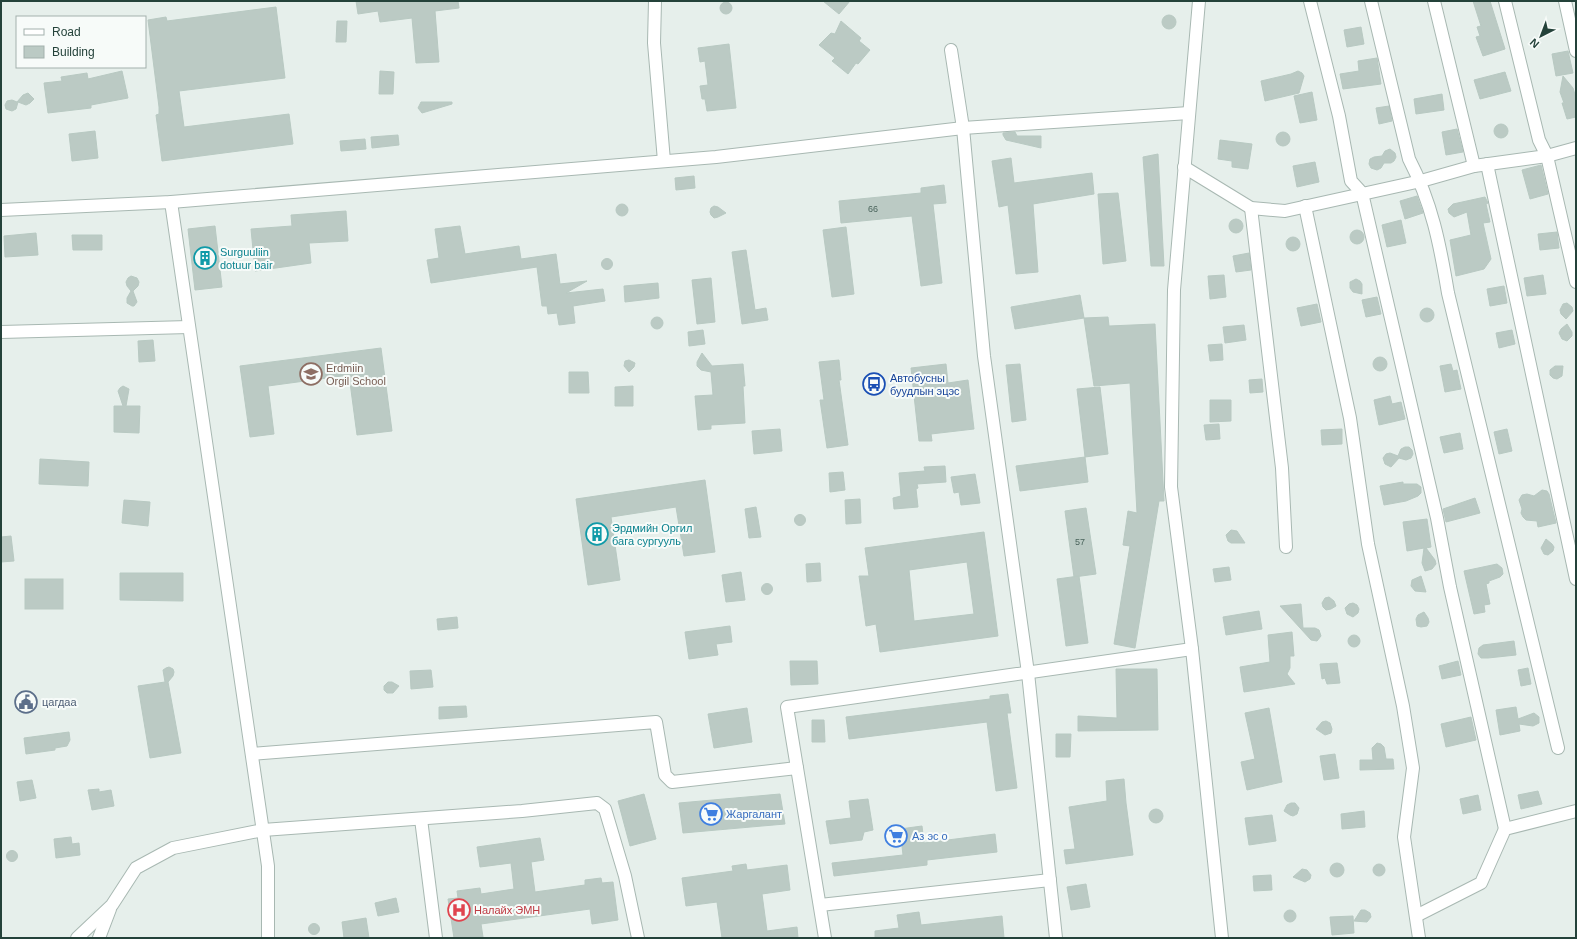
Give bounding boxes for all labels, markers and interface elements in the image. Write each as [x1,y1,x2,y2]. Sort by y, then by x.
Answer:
legend [16,16,146,68]
north arrow [1521,16,1561,56]
text: Road [52,25,81,39]
text: N [1527,36,1541,51]
text: Building [52,45,95,59]
house number: 66 [868,204,878,214]
building icon: Surguuliin dotuur bair [192,245,218,271]
place label: Surguuliin dotuur bair [220,246,273,271]
school or university icon: Erdmiin Orgil School [298,361,324,387]
place label: Erdmiin Orgil School [326,362,386,387]
bus stop icon: Автобусны буудлын эцэс [861,371,887,397]
place label: Автобусны буудлын эцэс [890,372,960,397]
building icon: Эрдмийн Оргил бага сургууль [584,521,610,547]
place label: Эрдмийн Оргил бага сургууль [612,522,692,547]
house number: 57 [1075,537,1085,547]
public building icon: цагдаа [13,689,39,715]
place label: цагдаа [42,696,77,708]
supermarket icon: Жаргалант [698,801,724,827]
place label: Жаргалант [726,808,782,820]
supermarket icon: Аз эс о [883,823,909,849]
place label: Аз эс о [912,830,948,842]
hospital icon: Налайх ЭМН [446,897,472,923]
place label: Налайх ЭМН [474,904,540,916]

